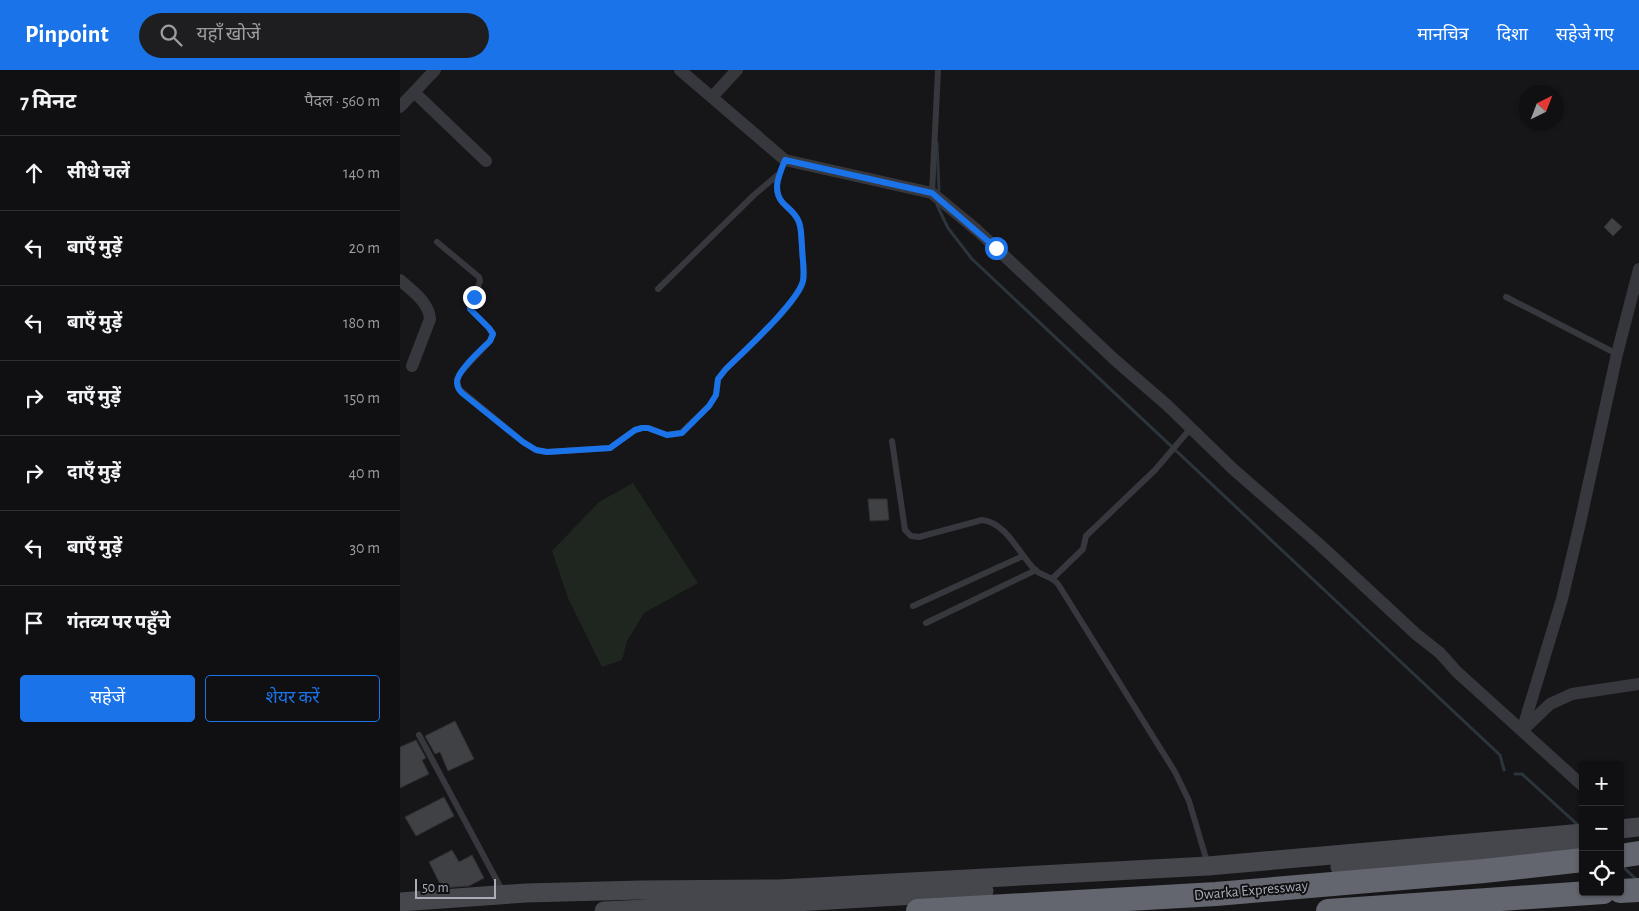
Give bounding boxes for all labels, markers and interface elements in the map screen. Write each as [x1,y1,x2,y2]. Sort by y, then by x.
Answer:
search box [139,13,489,58]
icon: search [157,21,185,49]
text: Pinpoint [25,23,109,47]
text: यहाँ खोजें [197,25,260,44]
text: मानचित्र [1417,26,1469,44]
text: दिशा [1497,26,1528,44]
text: सहेजे गए [1556,26,1614,44]
north arrow [1519,85,1564,130]
text: 7 मिनट [20,91,76,112]
text: पैदल · 560 m [305,93,380,109]
icon: ahead [20,159,48,187]
text: सीधे चलें [67,163,130,182]
text: 140 m [343,165,380,181]
icon: left [20,234,48,262]
route start [985,237,1008,260]
text: बाएँ मुड़ें [67,238,122,257]
text: 20 m [349,240,380,256]
route end [463,286,486,309]
icon: left [20,309,48,337]
text: बाएँ मुड़ें [67,313,122,332]
text: 180 m [343,315,380,331]
icon: right [20,384,48,412]
text: दाएँ मुड़ें [67,388,121,407]
text: 150 m [344,390,380,406]
icon: right [20,459,48,487]
text: दाएँ मुड़ें [67,463,121,482]
text: 40 m [348,465,380,481]
icon: left [20,534,48,562]
text: बाएँ मुड़ें [67,538,122,557]
text: 30 m [350,540,380,556]
icon: arrive [20,609,48,637]
text: गंतव्य पर पहुँचे [67,613,170,632]
button: सहेजें [20,675,195,722]
button: शेयर करें [205,675,380,722]
map controls [1579,761,1624,896]
button: + [1579,761,1624,806]
button: − [1579,806,1624,851]
button: locate [1579,851,1624,896]
scale bar [415,876,496,899]
street label: Dwarka Expressway [1193,878,1309,903]
text: 50 m [422,881,449,895]

